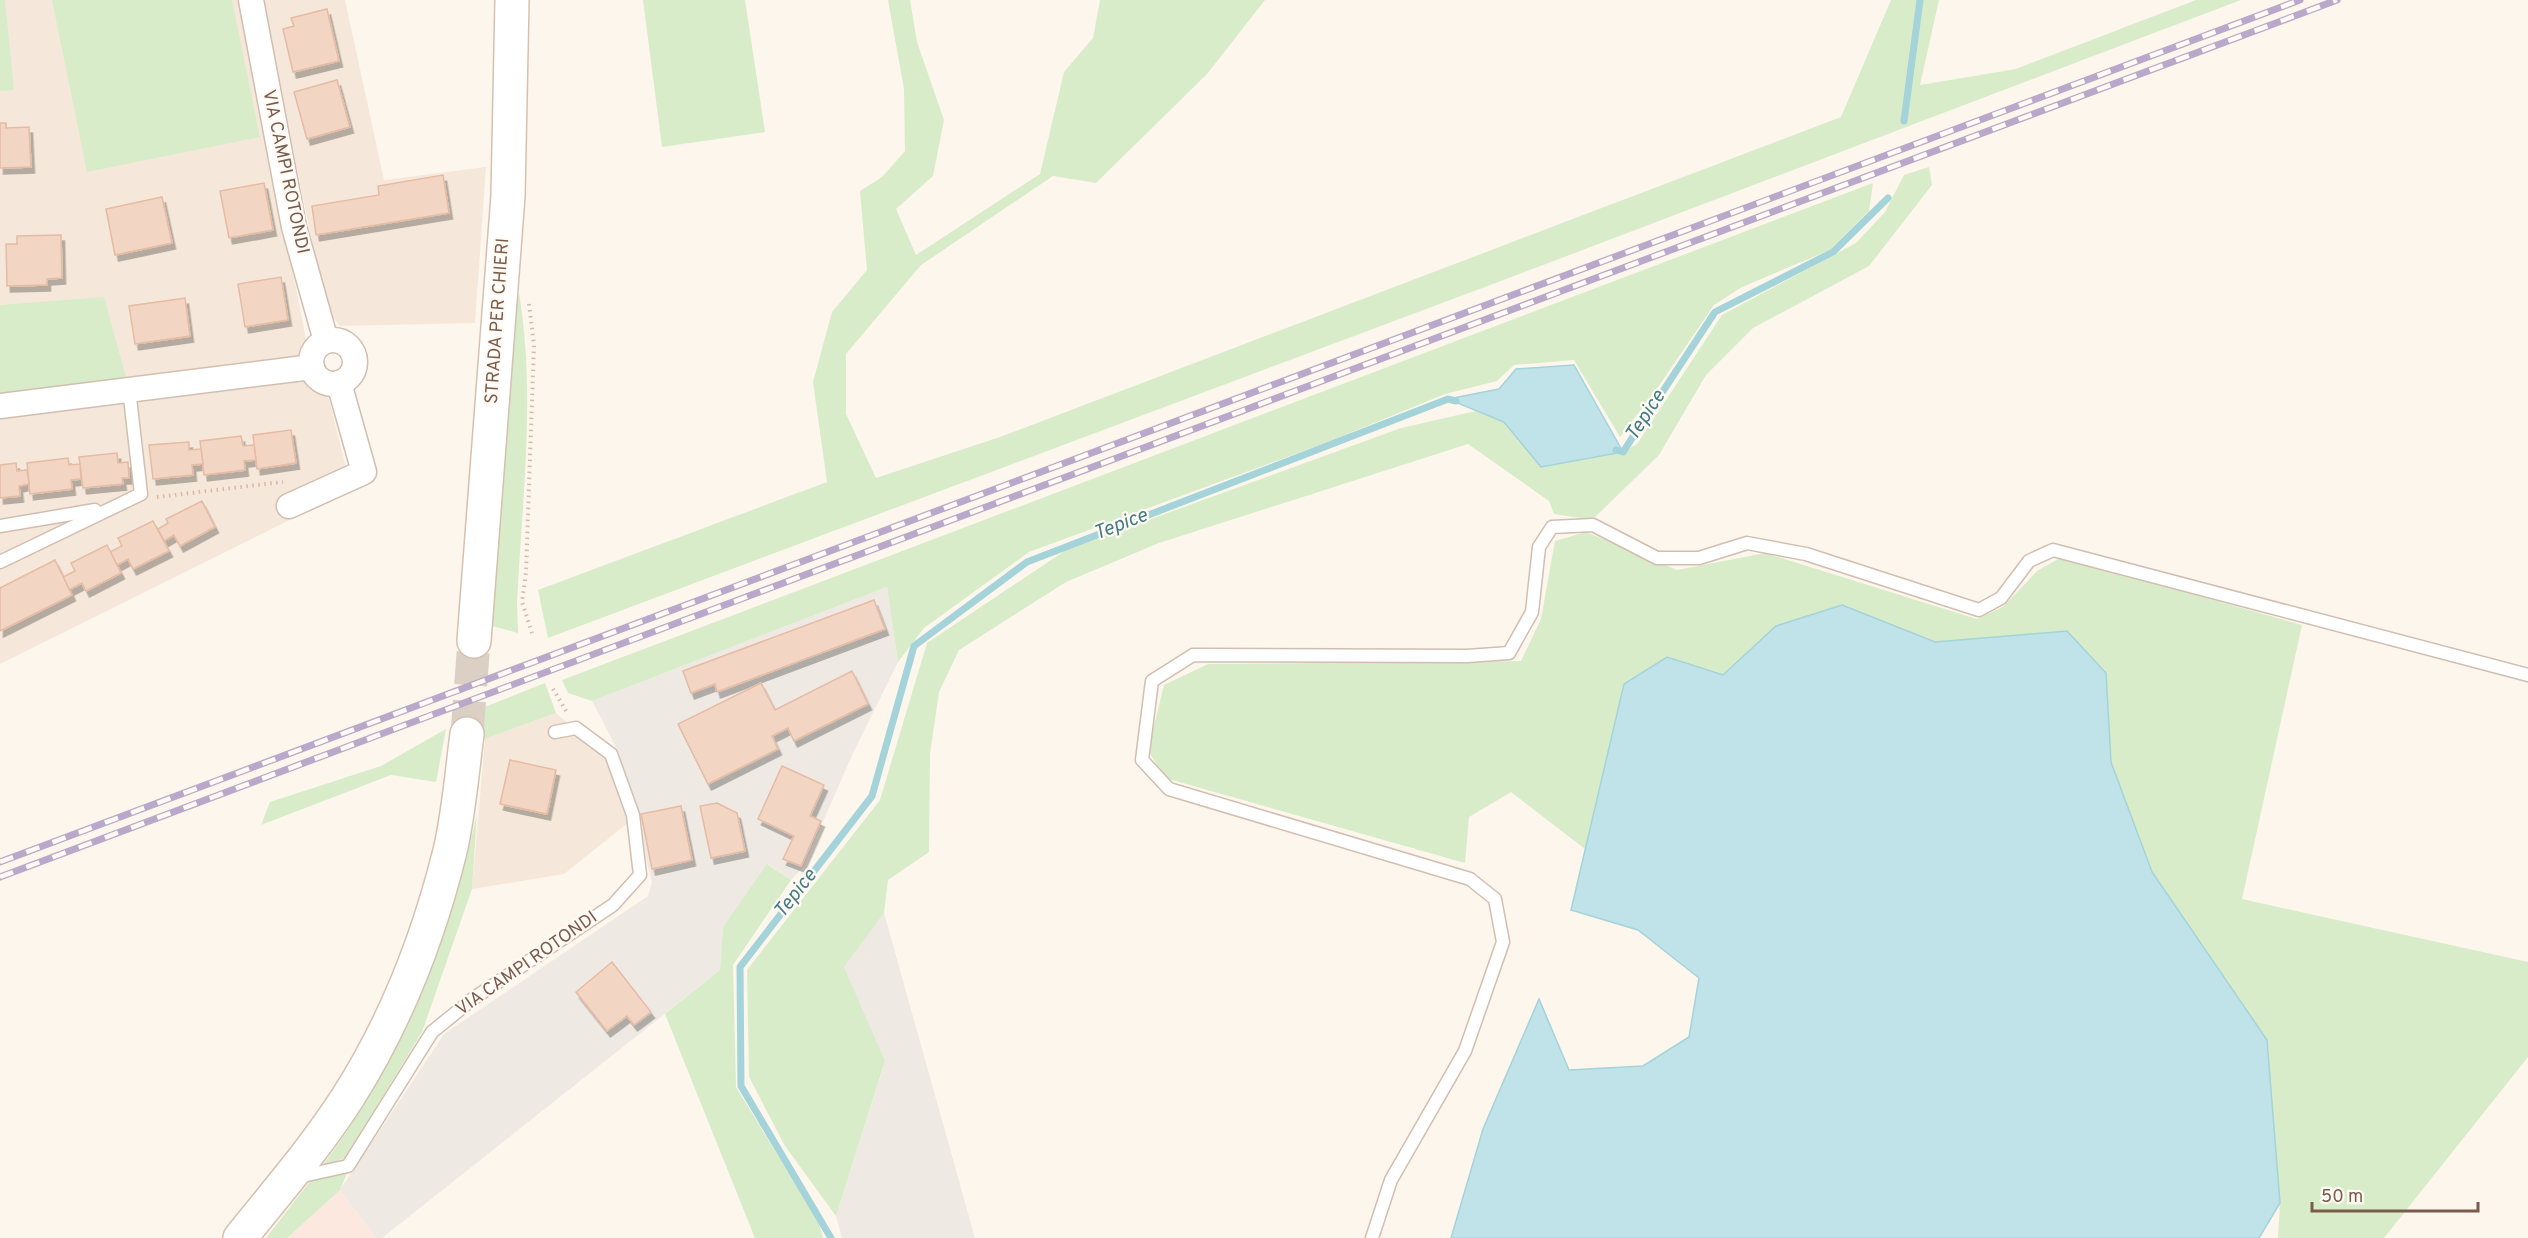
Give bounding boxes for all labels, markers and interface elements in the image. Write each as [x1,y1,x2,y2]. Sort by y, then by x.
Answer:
street label: VIA CAMPI ROTONDI [256,88,314,256]
street label: STRADA PER CHIERI [481,237,515,405]
water label: Tepice [1620,385,1672,446]
water label: Tepice [1090,503,1152,547]
water label: Tepice [769,864,824,924]
street label: VIA CAMPI ROTONDI [452,907,602,1021]
scale bar [2312,1175,2478,1213]
text: 50 m [2321,1186,2363,1209]

